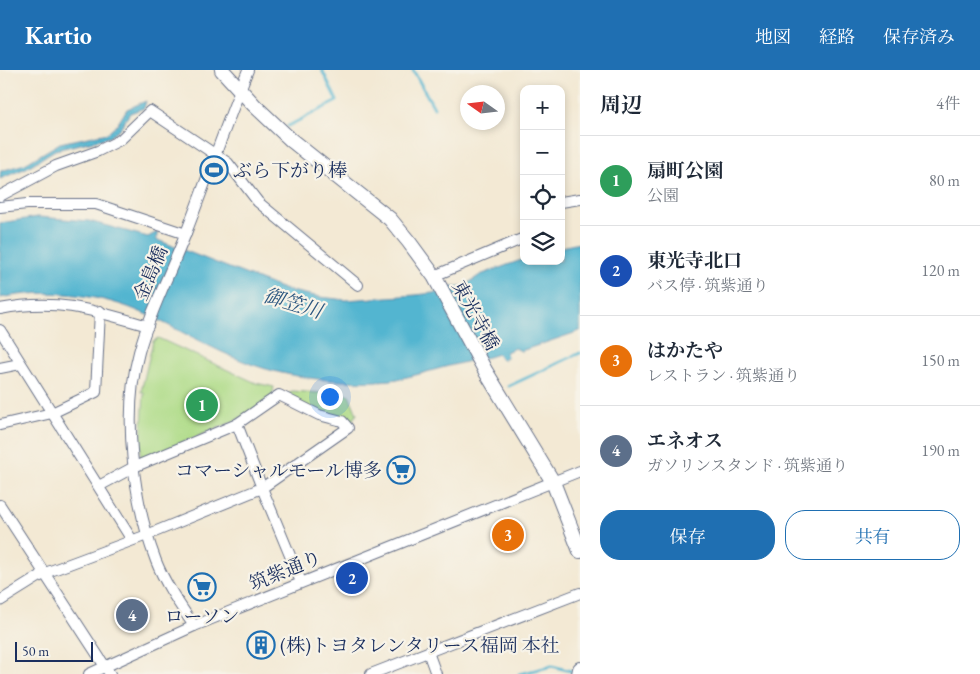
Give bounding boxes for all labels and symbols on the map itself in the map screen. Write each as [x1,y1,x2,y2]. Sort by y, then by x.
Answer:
north arrow [460,85,505,130]
sports icon: ぶら下がり棒 [199,155,229,185]
place label: ぶら下がり棒 [233,158,347,183]
street label: 金島橋 [128,242,173,304]
street label: 東光寺橋 [446,276,505,355]
water label: 御笠川 [261,282,327,325]
your location [317,384,343,410]
pin: 1 [186,386,218,424]
supermarket icon: コマーシャルモール博多 [386,455,416,485]
place label: コマーシャルモール博多 [175,458,382,483]
pin: 3 [492,516,524,554]
street label: 筑紫通り [245,545,325,596]
pin: 2 [336,559,368,597]
supermarket icon: ローソン [187,572,217,602]
pin: 4 [116,596,148,634]
place label: ローソン [164,604,240,629]
building icon: (株)トヨタレンタリース福岡 本社 [246,630,276,660]
place label: (株)トヨタレンタリース福岡 本社 [280,633,560,658]
scale bar [15,639,92,662]

